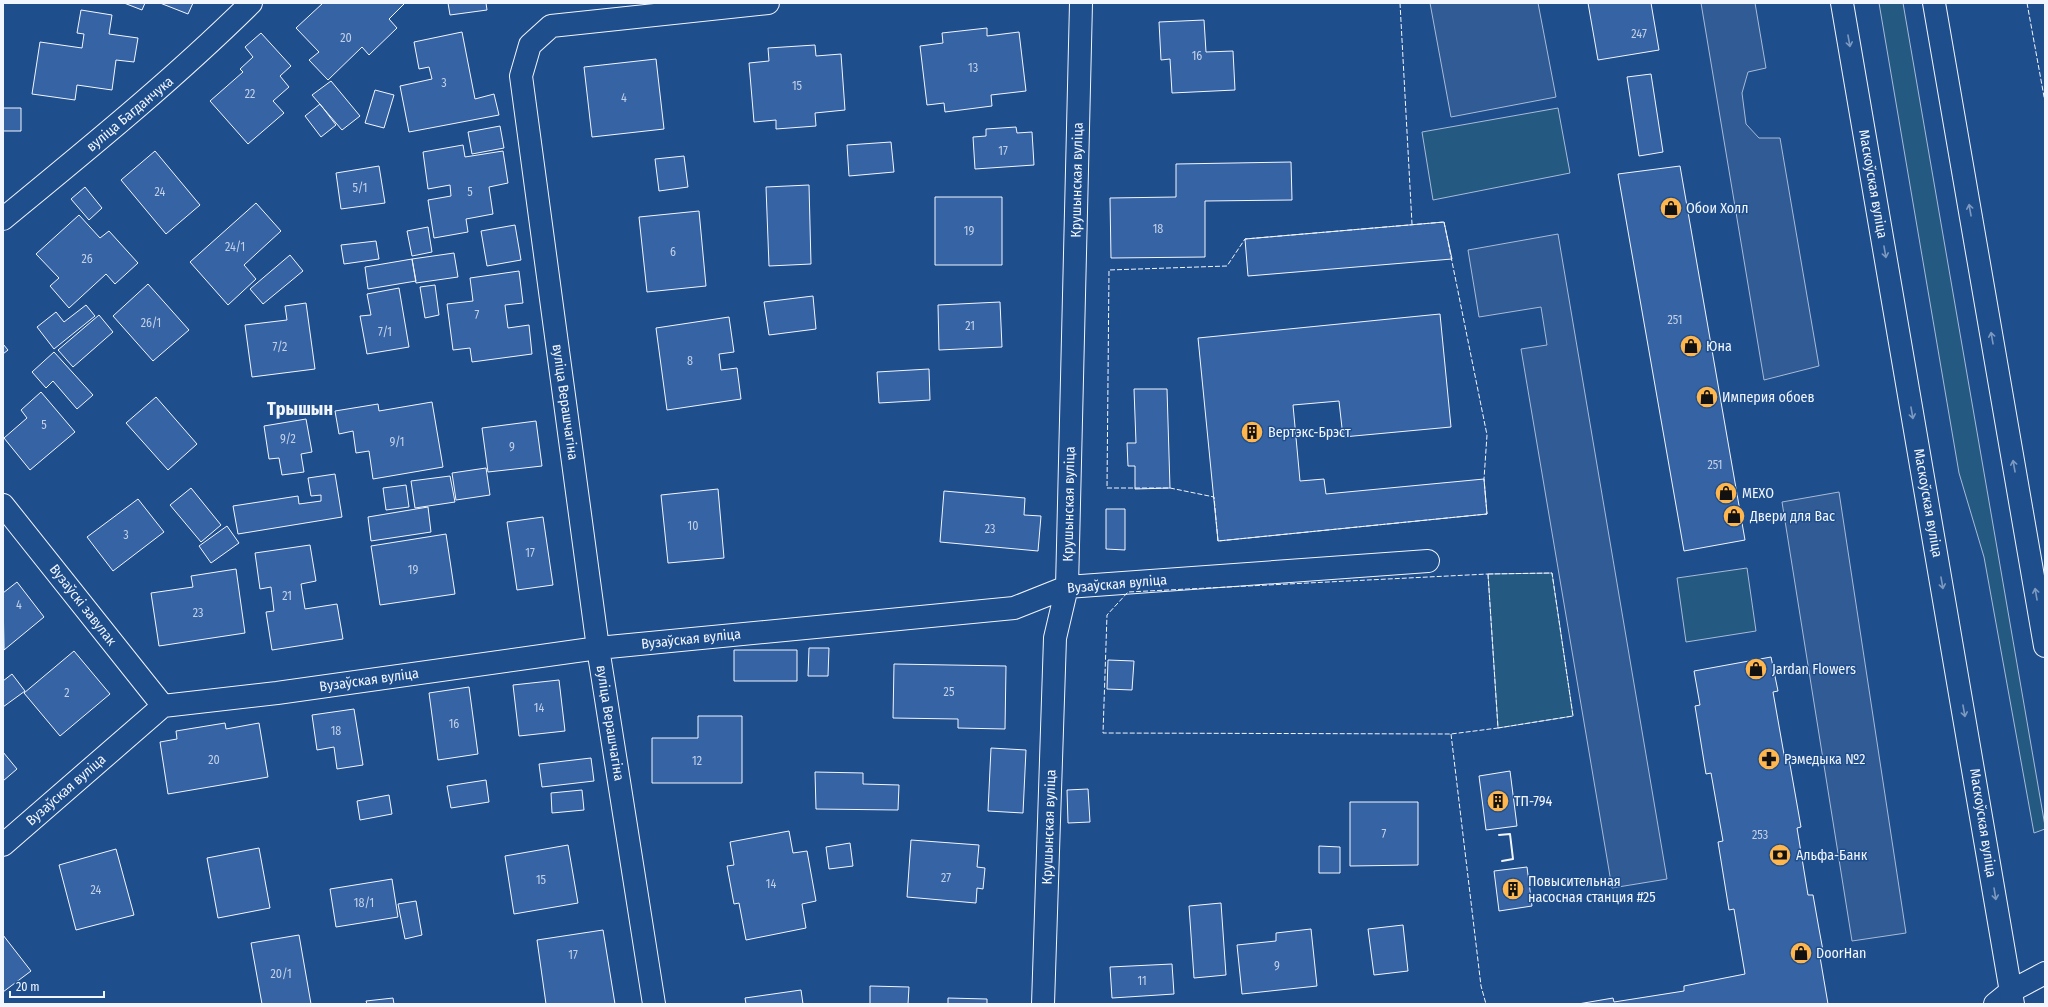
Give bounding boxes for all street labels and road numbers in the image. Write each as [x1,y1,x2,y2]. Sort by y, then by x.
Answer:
street label: вуліца Багданчука [83,73,177,155]
street label: Крушынская вуліца [1067,122,1087,238]
street label: Маскоўская вуліца [1855,128,1891,240]
street label: вуліца Верашчагіна [548,343,582,461]
street label: Крушынская вуліца [1059,446,1079,562]
street label: Маскоўская вуліца [1910,447,1946,559]
street label: Вузаўскі завулак [46,561,120,649]
street label: Вузаўская вуліца [1066,571,1168,597]
street label: Вузаўская вуліца [640,625,742,653]
street label: вуліца Верашчагіна [592,664,628,782]
street label: Вузаўская вуліца [318,665,420,695]
street label: Вузаўская вуліца [23,751,109,829]
street label: Маскоўская вуліца [1966,767,2000,879]
street label: Крушынская вуліца [1038,769,1060,885]

